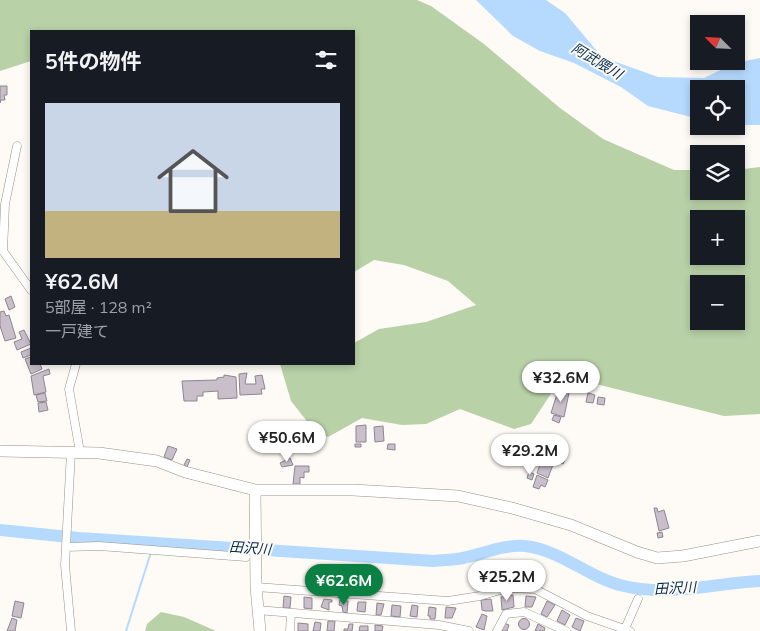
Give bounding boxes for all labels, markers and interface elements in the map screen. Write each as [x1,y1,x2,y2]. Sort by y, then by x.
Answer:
north arrow [690,15,745,70]
map controls [690,15,745,330]
water label: 阿武隈川 [568,39,627,84]
icon: filters [312,46,340,74]
text: 5件の物件 [45,48,142,74]
button: locate [690,80,745,135]
icon: home [148,136,238,226]
button: layers [690,145,745,200]
button: + [690,210,745,265]
text: ¥62.6M [45,268,119,294]
button: − [690,275,745,330]
text: 5部屋 · 128 m² [45,297,152,317]
text: 一戸建て [45,321,109,341]
pin: ¥32.6M [520,360,602,403]
text: ¥32.6M [533,367,589,387]
pin: ¥50.6M [246,420,328,463]
text: ¥50.6M [259,427,315,447]
pin: ¥29.2M [489,434,571,476]
text: ¥29.2M [502,440,558,460]
water label: 田沢川 [228,538,274,559]
pin: ¥25.2M [466,560,548,602]
pin: ¥62.6M [303,564,385,606]
text: ¥25.2M [479,566,535,586]
text: ¥62.6M [316,570,372,590]
water label: 田沢川 [654,578,698,598]

